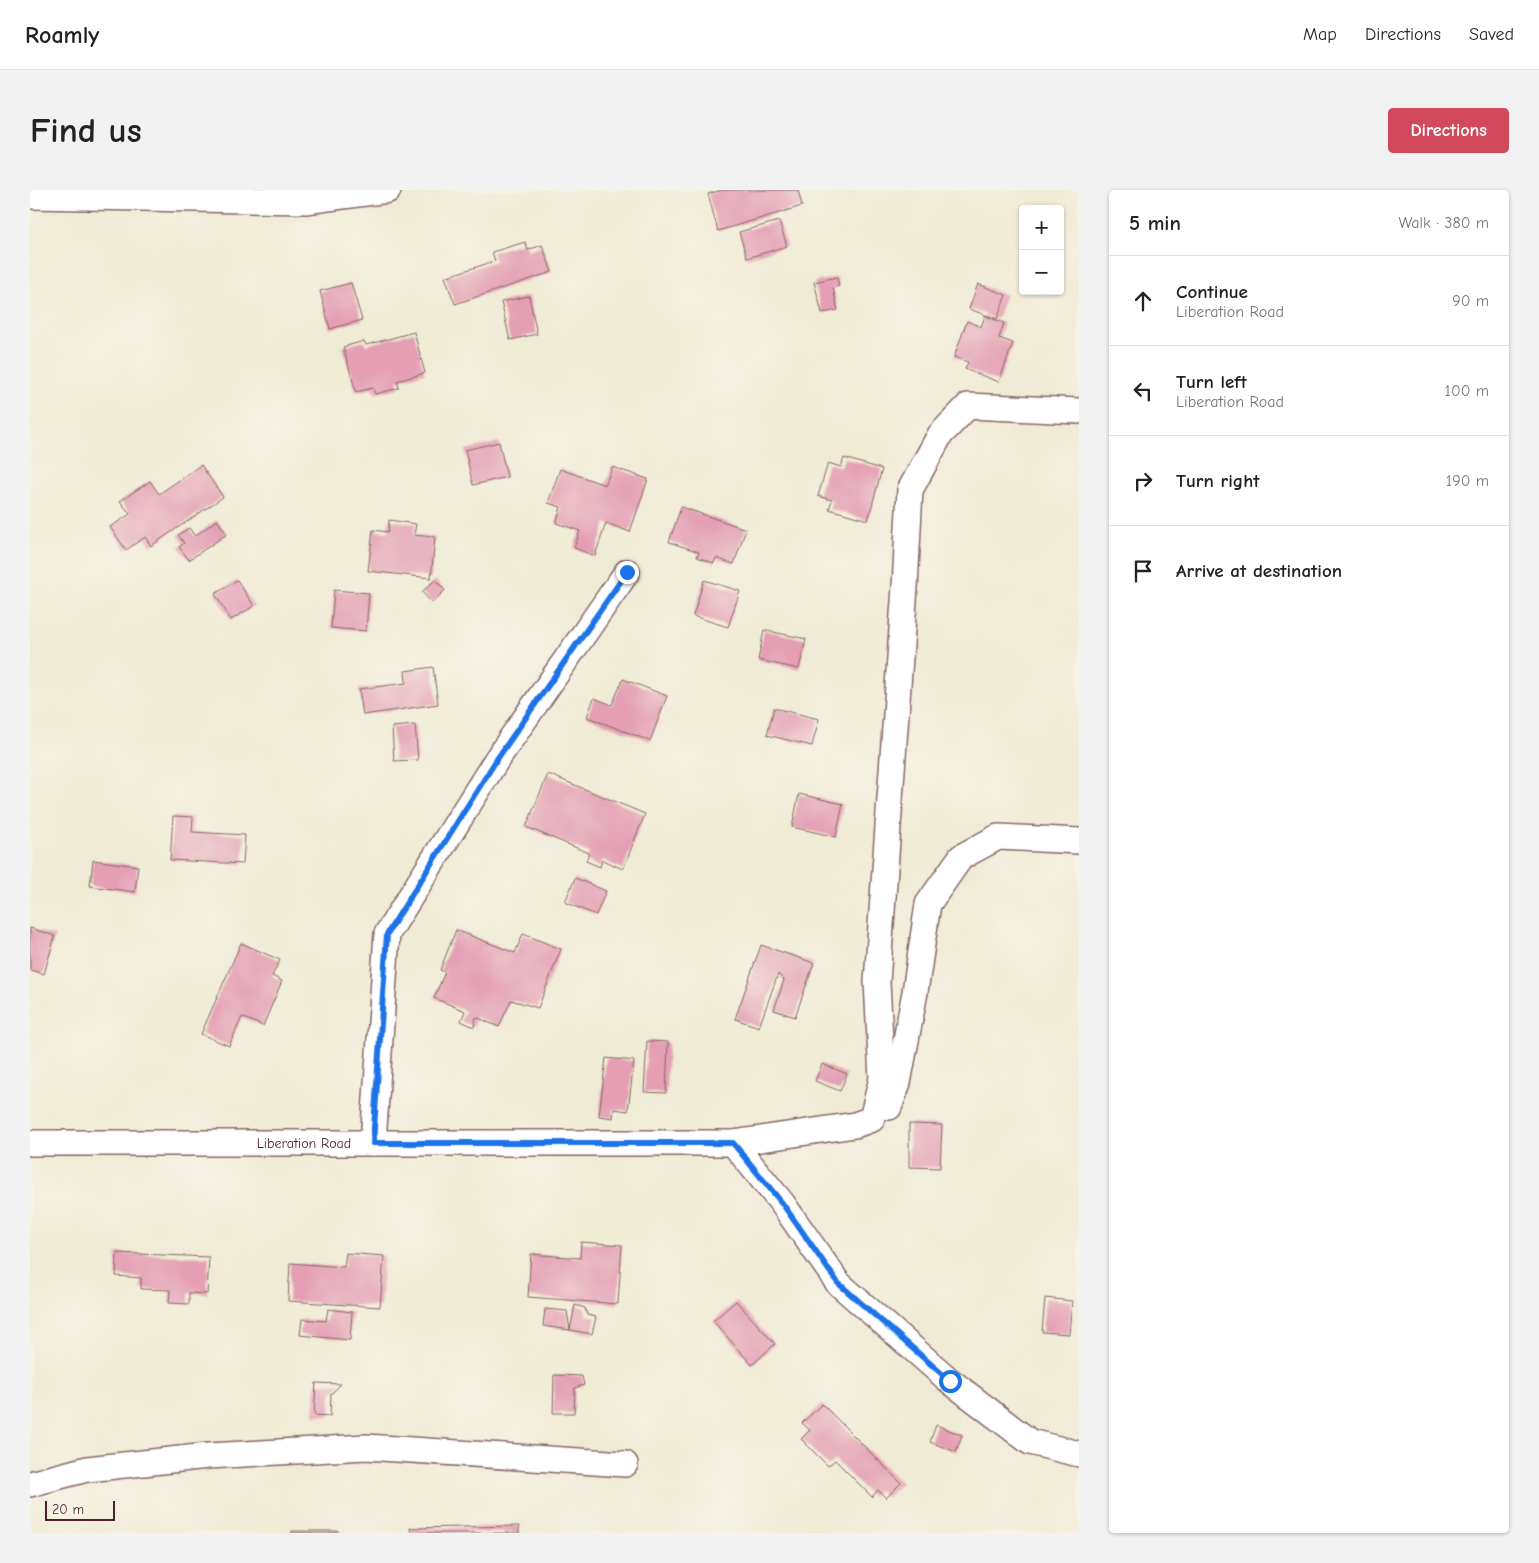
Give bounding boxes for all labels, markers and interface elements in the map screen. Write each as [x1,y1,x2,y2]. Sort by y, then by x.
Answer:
text: Roamly [25,21,99,49]
text: Map [1303,24,1337,45]
text: Directions [1365,24,1441,45]
text: Saved [1469,24,1514,45]
button: Directions [1388,108,1509,153]
text: Find us [30,110,142,151]
map controls [1019,205,1064,295]
button: + [1019,205,1064,250]
text: 5 min [1129,211,1181,235]
text: Walk · 380 m [1399,214,1489,232]
button: − [1019,250,1064,295]
text: Continue [1176,281,1248,303]
icon: ahead [1129,287,1157,315]
text: 90 m [1452,292,1489,310]
text: Liberation Road [1176,303,1284,321]
text: Turn left [1176,371,1247,393]
icon: left [1129,377,1157,405]
text: 100 m [1445,382,1489,400]
text: Liberation Road [1176,393,1284,411]
icon: right [1129,467,1157,495]
text: Turn right [1176,470,1260,492]
text: 190 m [1446,472,1489,490]
icon: arrive [1129,557,1157,585]
text: Arrive at destination [1176,560,1342,582]
route end [616,561,639,584]
street label: Liberation Road [257,1135,351,1152]
route start [939,1370,962,1393]
scale bar [45,1498,115,1521]
text: 20 m [52,1501,84,1518]

